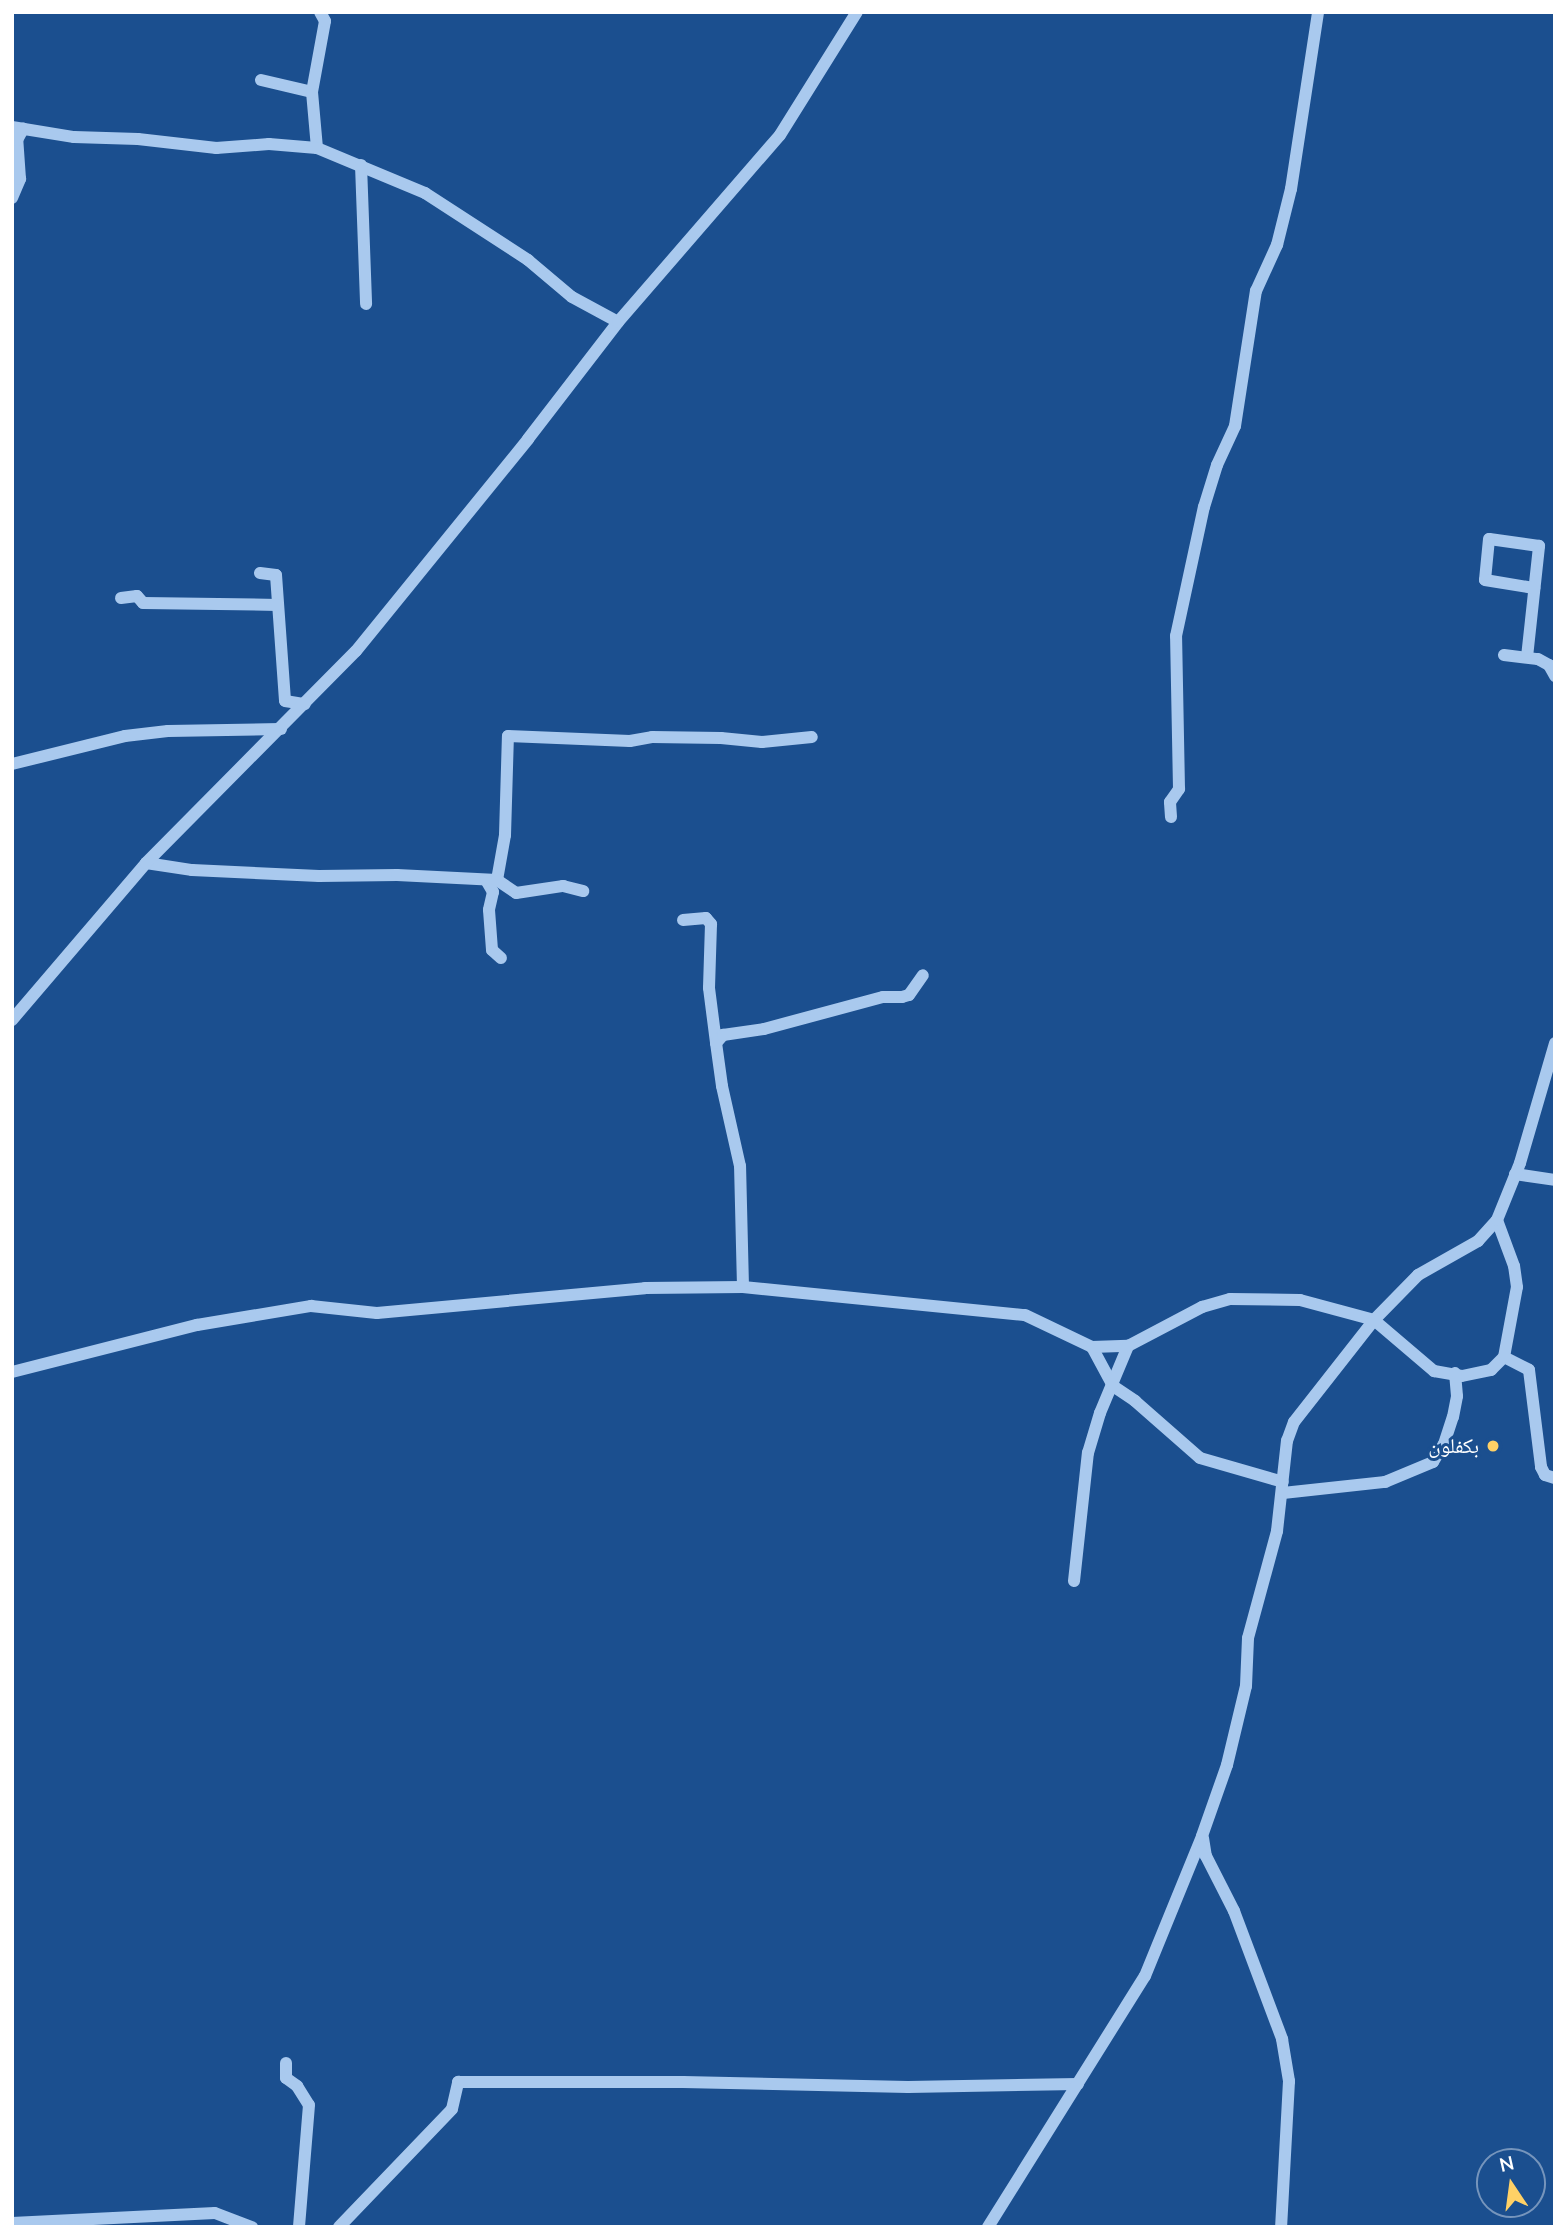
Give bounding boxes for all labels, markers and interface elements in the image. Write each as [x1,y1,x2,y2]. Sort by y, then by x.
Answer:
place label: بكفلون [1428,1433,1479,1459]
marker: بكفلون [1485,1438,1501,1454]
north arrow [1476,2148,1546,2218]
text: N [1497,2150,1517,2179]

